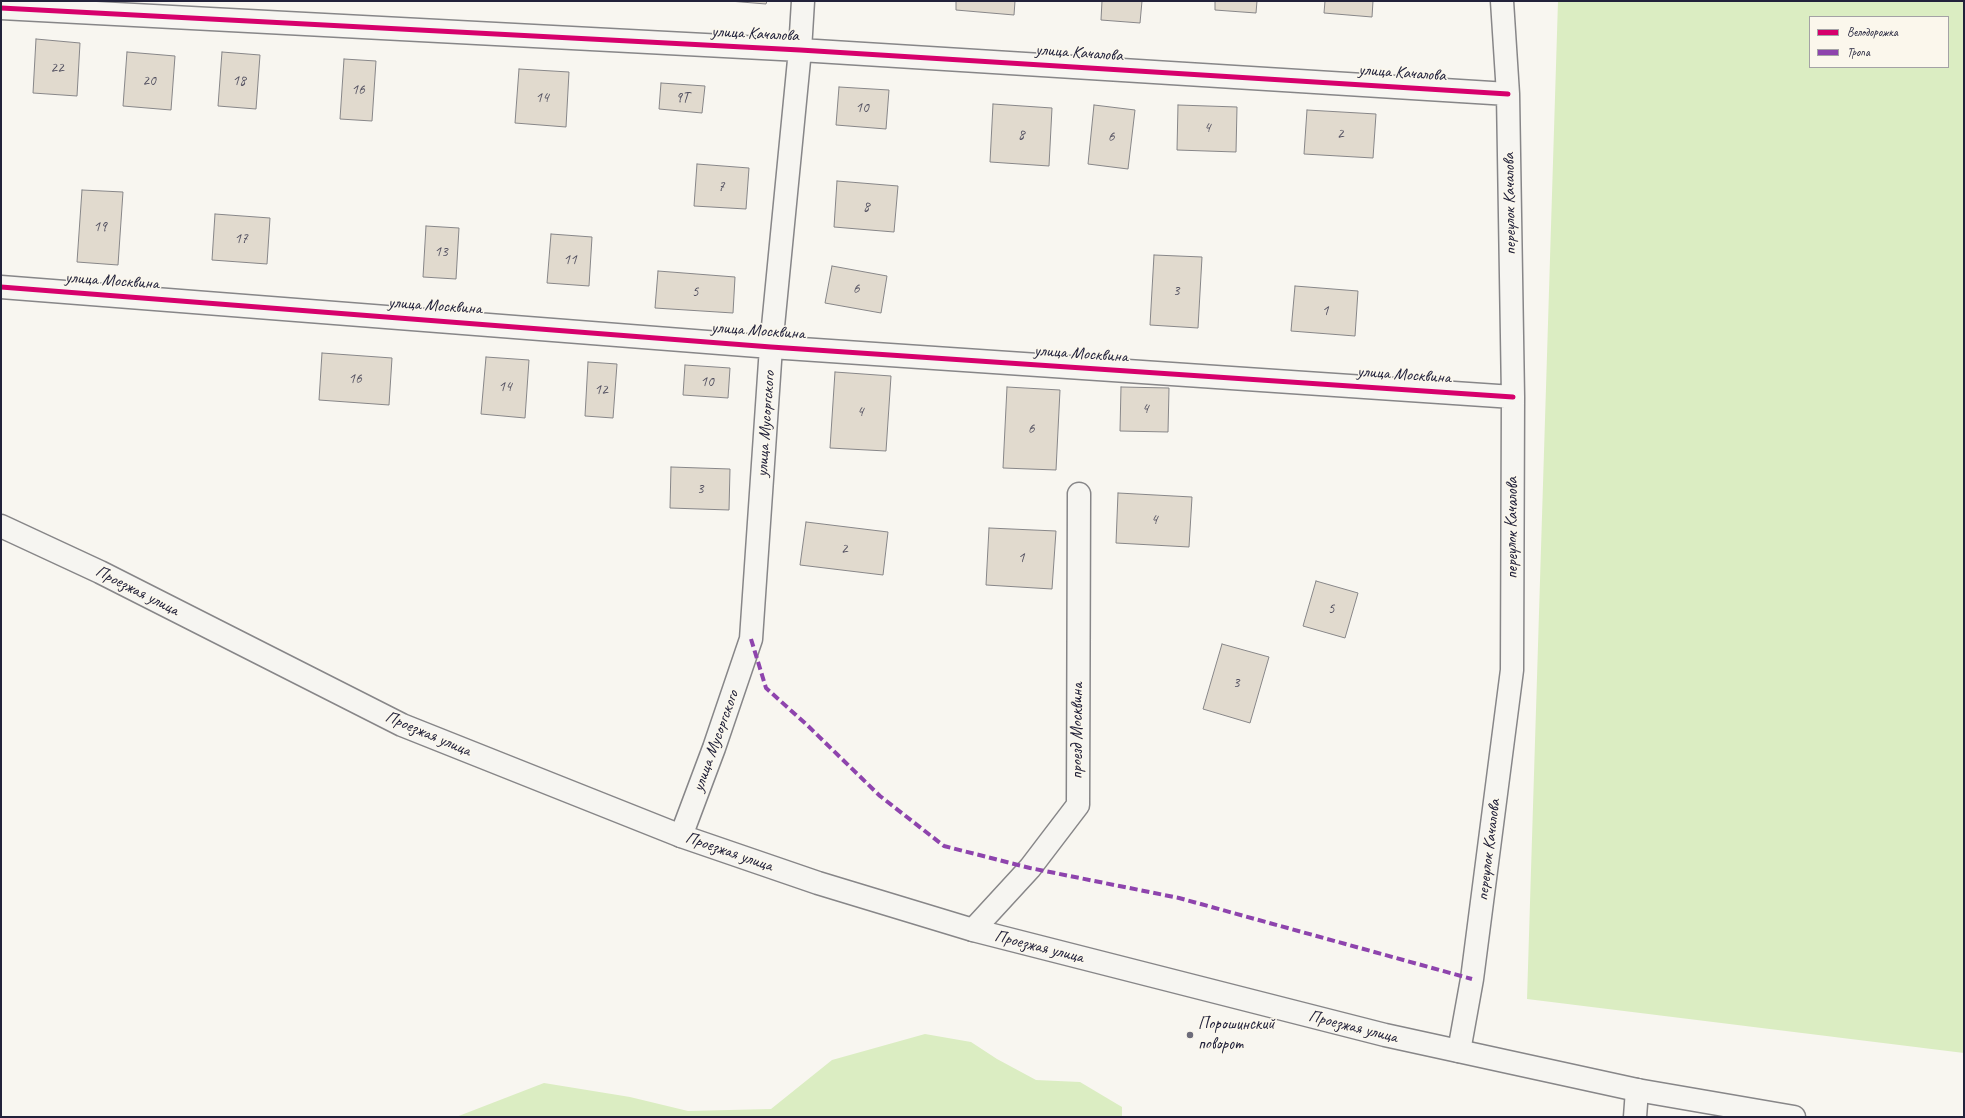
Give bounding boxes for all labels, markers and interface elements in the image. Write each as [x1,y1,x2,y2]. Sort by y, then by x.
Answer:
legend [1809,16,1949,68]
street label: улица Качалова [711,22,799,46]
text: Велодорожка [1847,24,1898,40]
street label: улица Качалова [1035,40,1123,66]
text: Тропа [1847,44,1870,60]
house number: 22 [50,59,64,77]
street label: улица Качалова [1358,60,1446,86]
house number: 20 [142,72,156,90]
house number: 18 [232,72,246,90]
house number: 16 [351,81,365,99]
house number: 14 [535,89,549,107]
house number: 9Т [675,89,689,107]
house number: 10 [855,99,869,117]
house number: 4 [1204,119,1210,137]
house number: 2 [1337,125,1343,143]
house number: 8 [1018,126,1024,144]
house number: 6 [1108,128,1114,146]
street label: переулок Качалова [1499,153,1521,255]
house number: 7 [718,178,724,196]
house number: 8 [863,198,869,216]
house number: 19 [93,218,107,236]
house number: 17 [234,230,248,248]
house number: 13 [434,243,448,261]
house number: 11 [563,251,577,269]
street label: улица Москвина [64,268,160,294]
house number: 6 [853,280,859,298]
house number: 3 [1173,282,1179,300]
house number: 5 [692,283,698,301]
street label: улица Москвина [387,293,483,319]
house number: 1 [1322,302,1328,320]
street label: улица Москвина [710,318,806,344]
street label: улица Москвина [1033,341,1129,367]
street label: улица Москвина [1356,362,1452,388]
house number: 16 [348,370,362,388]
street label: улица Мусоргского [752,370,780,478]
house number: 10 [700,373,714,391]
house number: 14 [498,378,512,396]
house number: 12 [594,381,608,399]
house number: 4 [1142,400,1148,418]
house number: 4 [857,403,863,421]
house number: 6 [1028,420,1034,438]
street label: переулок Качалова [1503,477,1523,579]
house number: 3 [697,480,703,498]
house number: 4 [1151,511,1157,529]
house number: 2 [841,540,847,558]
house number: 1 [1018,549,1024,567]
street label: Проезжая улица [92,561,182,621]
house number: 5 [1328,600,1334,618]
house number: 3 [1233,674,1239,692]
street label: проезд Москвина [1068,683,1088,779]
street label: улица Мусоргского [688,688,744,794]
street label: Проезжая улица [382,707,474,761]
street label: переулок Качалова [1473,798,1505,902]
street label: Проезжая улица [683,828,775,876]
street label: Проезжая улица [992,926,1086,968]
street label: Проезжая улица [1306,1006,1400,1048]
place label: Порошинский поворот [1198,1015,1275,1055]
marker: Порошинский поворот [1185,1030,1195,1040]

